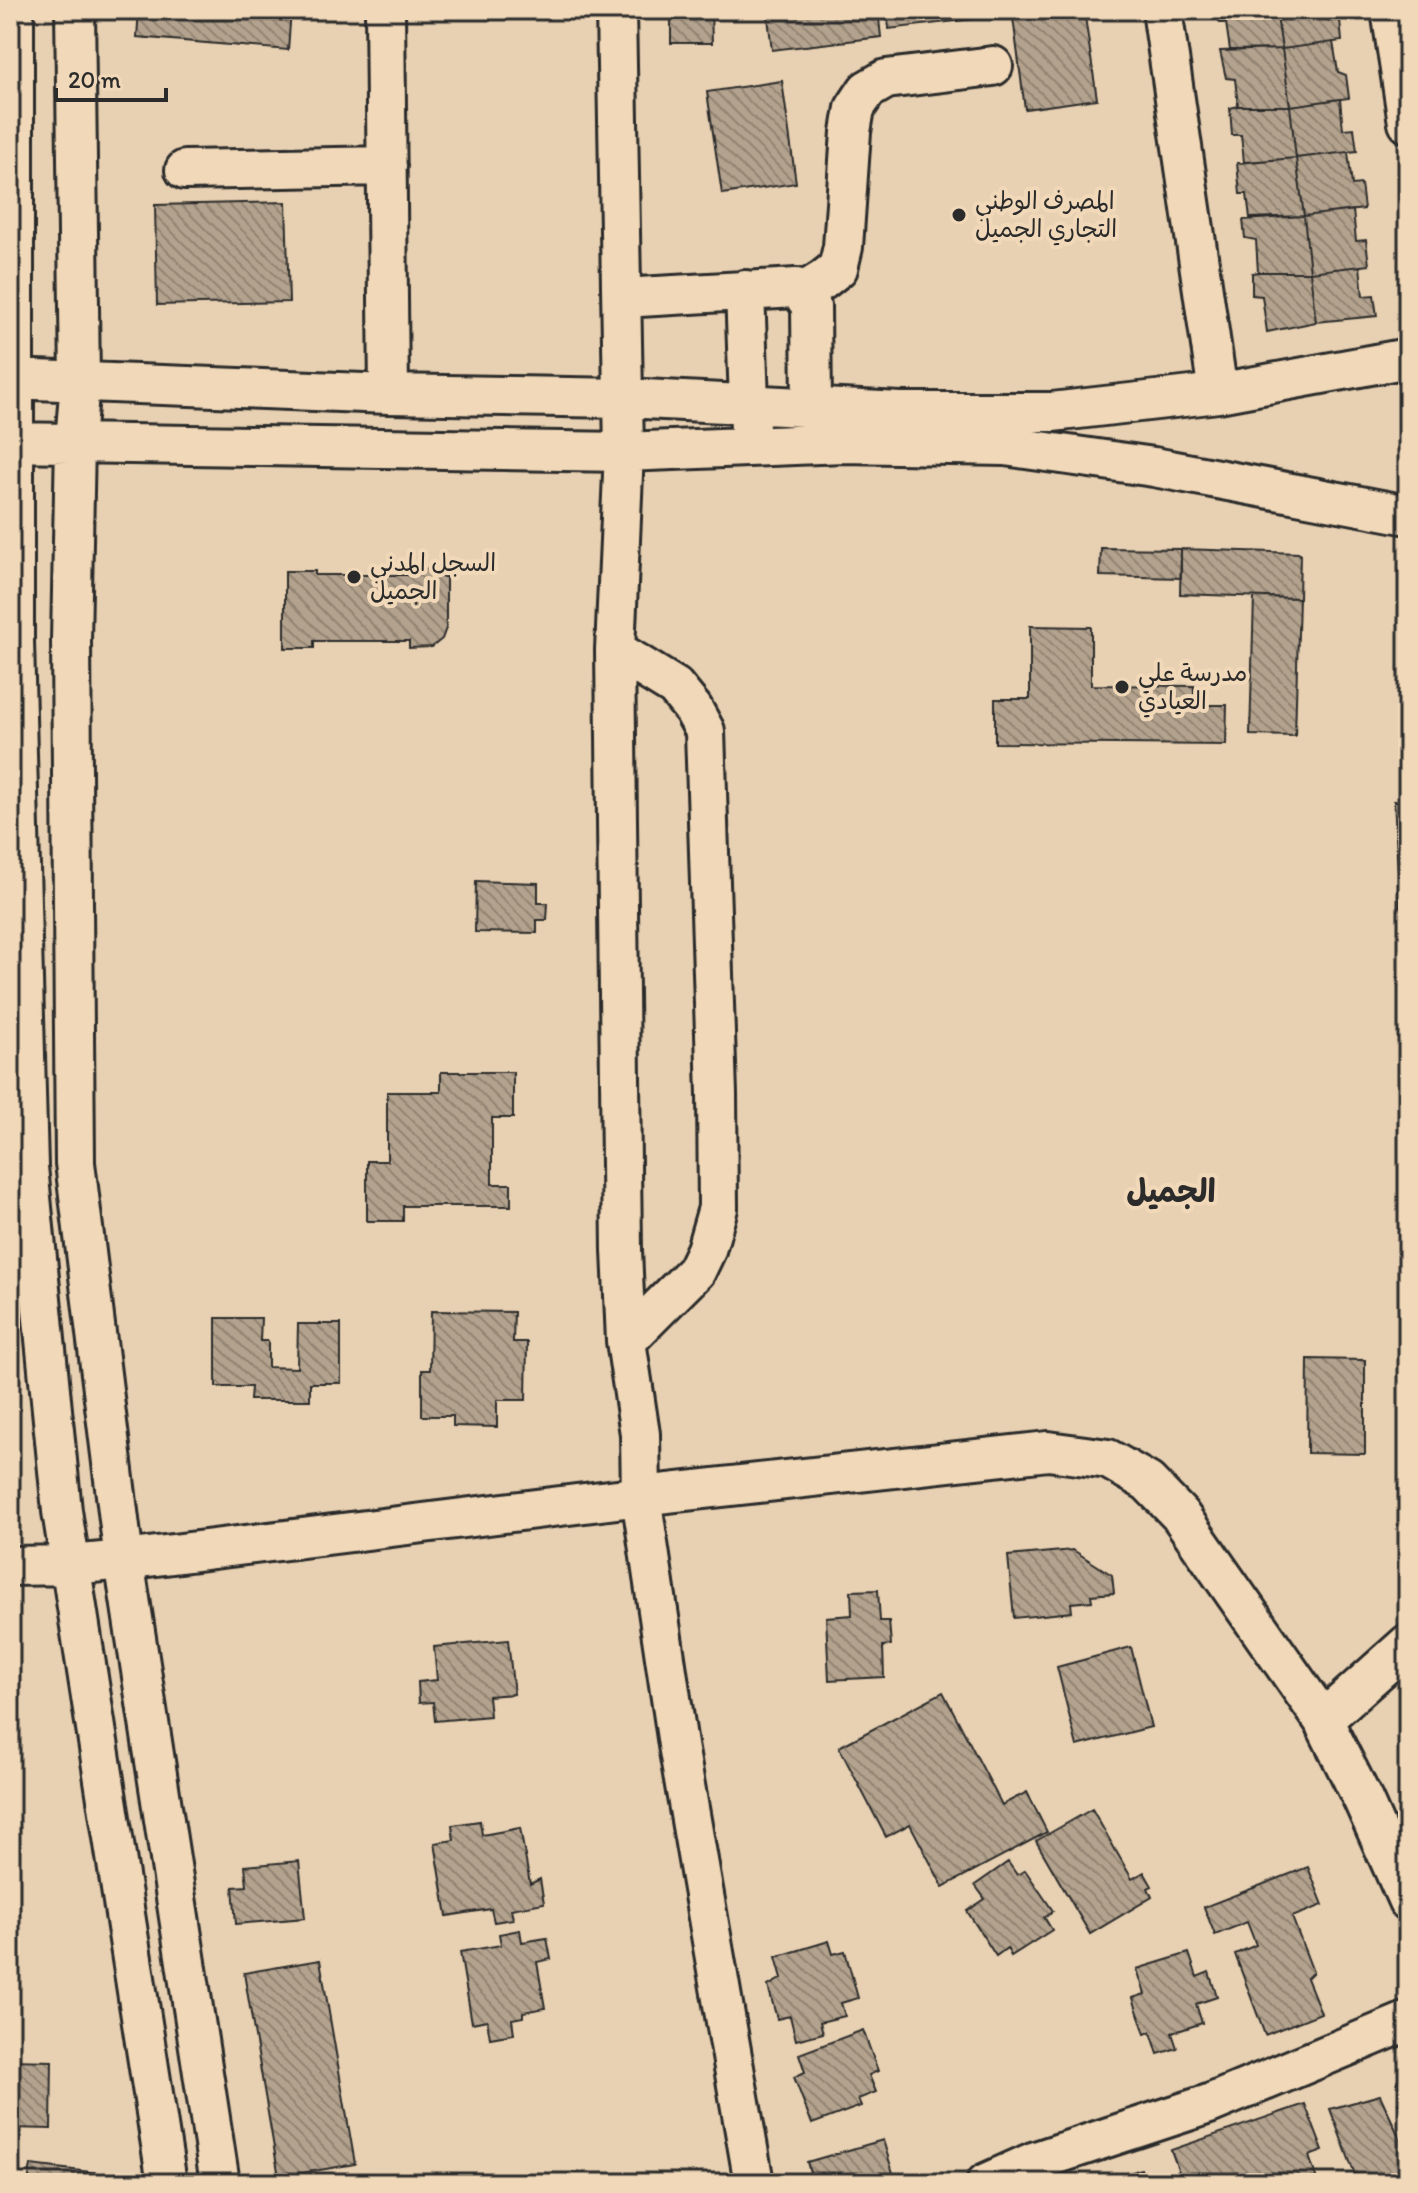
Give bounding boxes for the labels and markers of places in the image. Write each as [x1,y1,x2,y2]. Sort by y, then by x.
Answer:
place label: المصرف الوطني التجاري الجميل [975,186,1117,246]
marker: المصرف الوطني التجاري الجميل [950,206,968,224]
place label: السجل المدني الجميل [370,548,496,605]
marker: السجل المدني الجميل [345,568,363,586]
place label: مدرسة علي العيادي [1138,658,1248,718]
marker: مدرسة علي العيادي [1113,678,1131,696]

